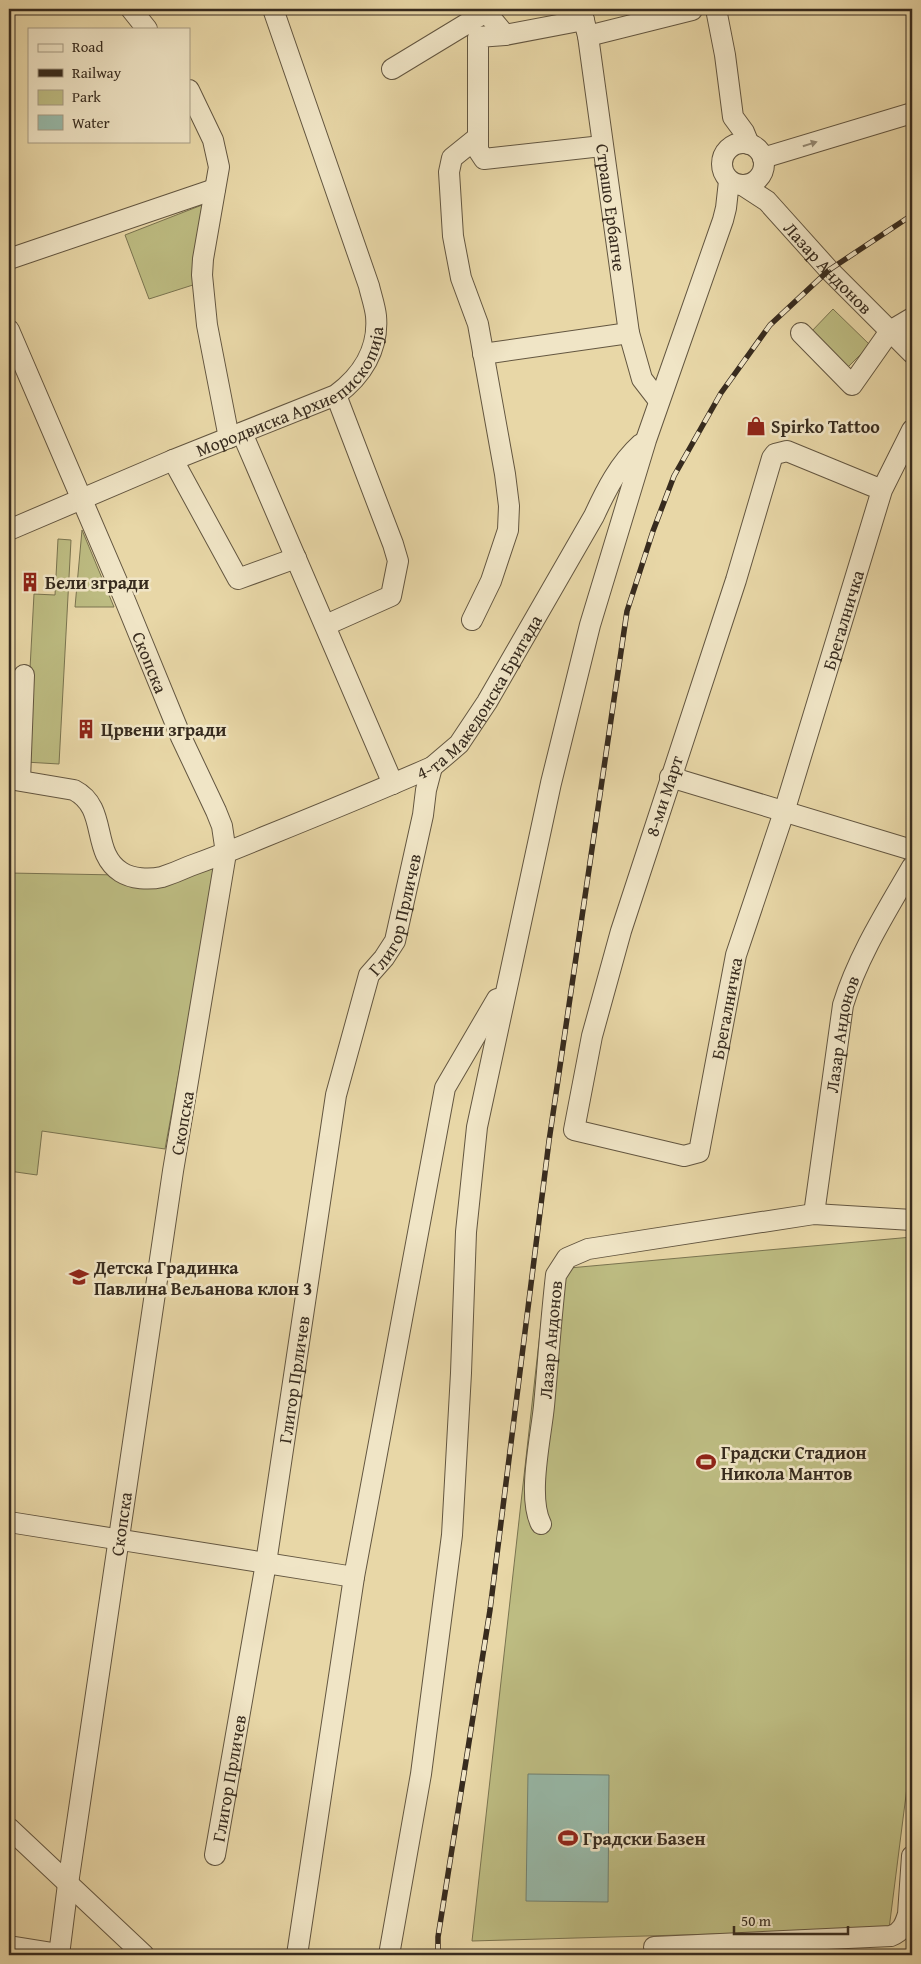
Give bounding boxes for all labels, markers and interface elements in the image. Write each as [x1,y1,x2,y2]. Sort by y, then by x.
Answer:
legend [28,28,190,142]
text: Road [72,36,103,57]
text: Railway [72,62,122,83]
text: Park [72,86,101,107]
text: Water [72,112,110,133]
one-way arrow [802,140,817,148]
street label: Страшо Ербапче [590,142,634,273]
street label: Лазар Андонов [778,215,879,320]
street label: Мородвиска Архиепископија [192,325,390,463]
place label: Spirko Tattoo [771,413,880,440]
shop icon: Spirko Tattoo [745,415,767,437]
street label: Брегалничка [815,566,871,673]
place label: Бели згради [45,569,149,596]
building icon: Бели згради [19,571,41,593]
street label: 4-та Македонска Бригада [412,609,548,786]
street label: Скопска [126,627,175,698]
place label: Црвени згради [101,716,227,743]
building icon: Црвени згради [75,718,97,740]
street label: 8-ми Март [638,752,690,840]
street label: Глигор Прличев [361,851,428,981]
street label: Брегалничка [703,955,749,1062]
street label: Лазар Андонов [817,971,866,1094]
street label: Скопска [163,1088,201,1157]
place label: Детска Градинка Павлина Вељанова клон 3 [93,1254,312,1302]
school or university icon: Детска Градинка Павлина Вељанова клон 3 [68,1266,90,1288]
street label: Лазар Андонов [531,1279,569,1400]
street label: Глигор Прличев [271,1314,316,1445]
place label: Градски Стадион Никола Мантов [721,1439,867,1487]
sports icon: Градски Стадион Никола Мантов [695,1451,717,1473]
street label: Скопска [103,1490,139,1558]
street label: Глигор Прличев [204,1712,253,1844]
place label: Градски Базен [583,1825,705,1852]
sports icon: Градски Базен [557,1827,579,1849]
scale bar [734,1904,847,1936]
text: 50 m [741,1910,772,1931]

